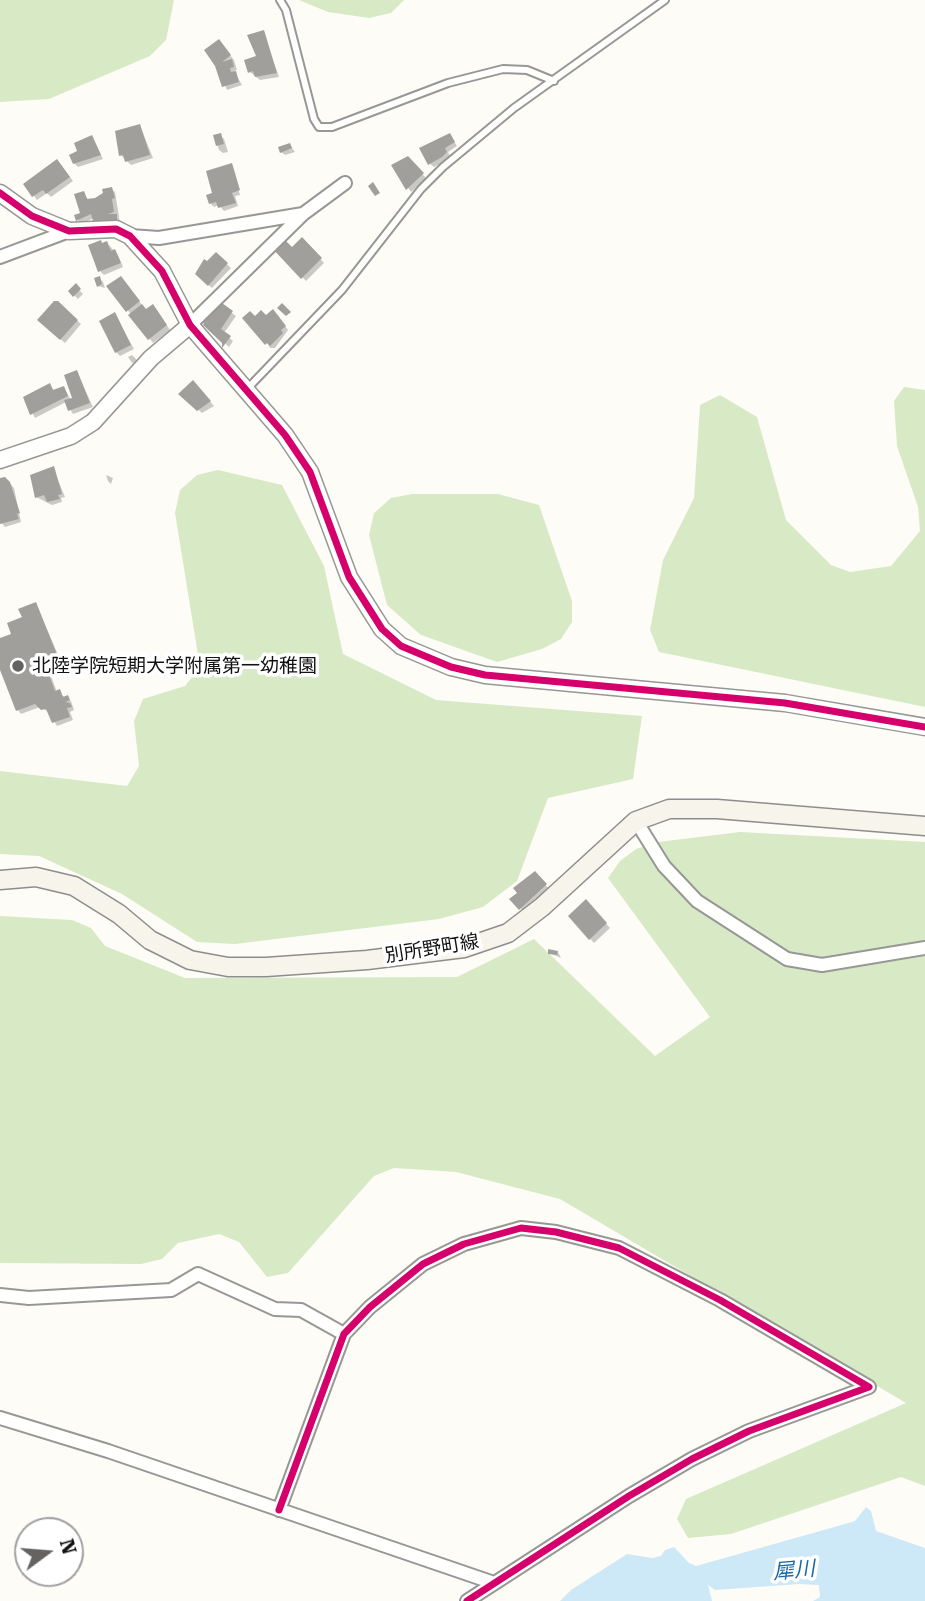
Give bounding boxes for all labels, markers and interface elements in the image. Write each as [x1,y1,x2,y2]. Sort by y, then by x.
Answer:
place label: 北陸学院短期大学附属第一幼稚園 [32,655,317,677]
marker: 北陸学院短期大学附属第一幼稚園 [10,658,26,674]
street label: 別所野町線 [383,930,481,968]
north arrow [14,1517,84,1587]
text: N [55,1536,81,1557]
water label: 犀川 [772,1557,816,1585]

